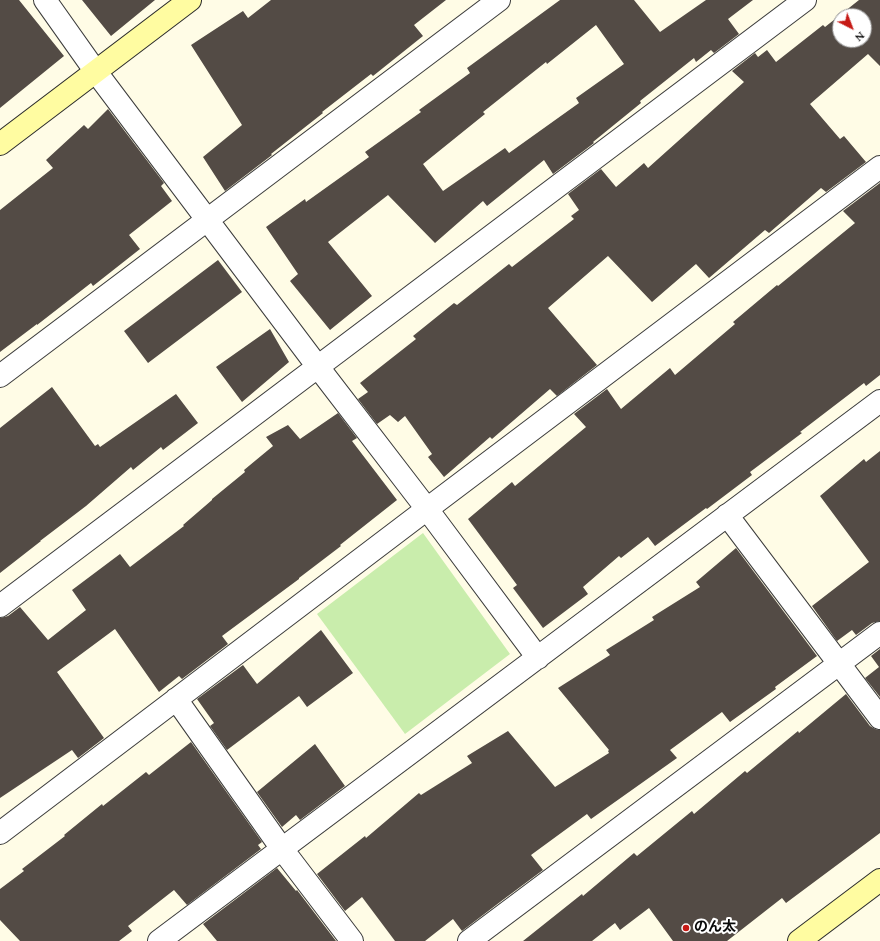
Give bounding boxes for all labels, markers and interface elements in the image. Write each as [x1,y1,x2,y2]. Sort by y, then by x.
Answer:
north arrow [832,8,872,48]
text: N [851,27,869,46]
place label: のん太 [694,920,736,936]
marker: のん太 [681,923,691,933]

